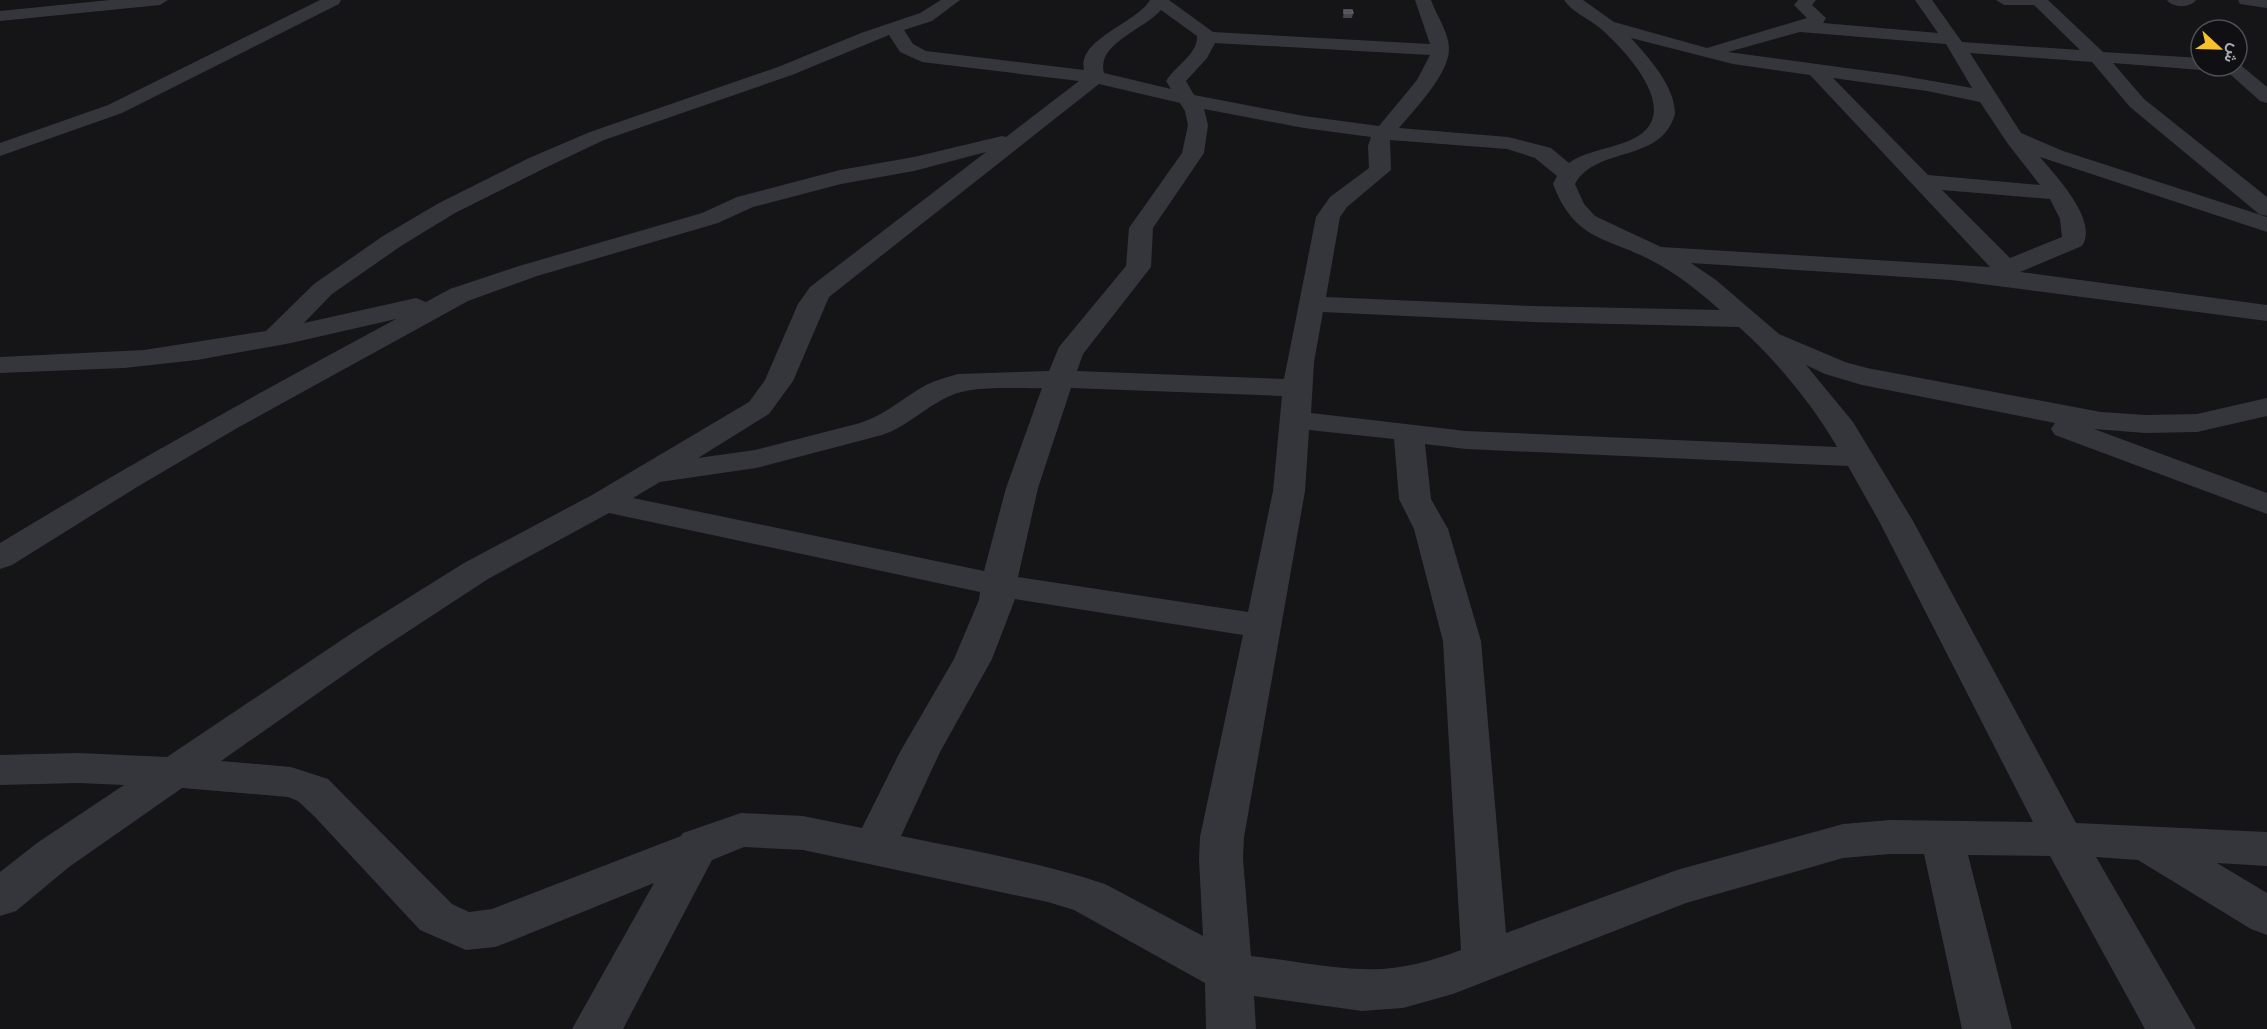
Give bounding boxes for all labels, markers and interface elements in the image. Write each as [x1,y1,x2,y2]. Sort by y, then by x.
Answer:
north arrow [2189,18,2249,78]
text: ش [2220,41,2246,66]

